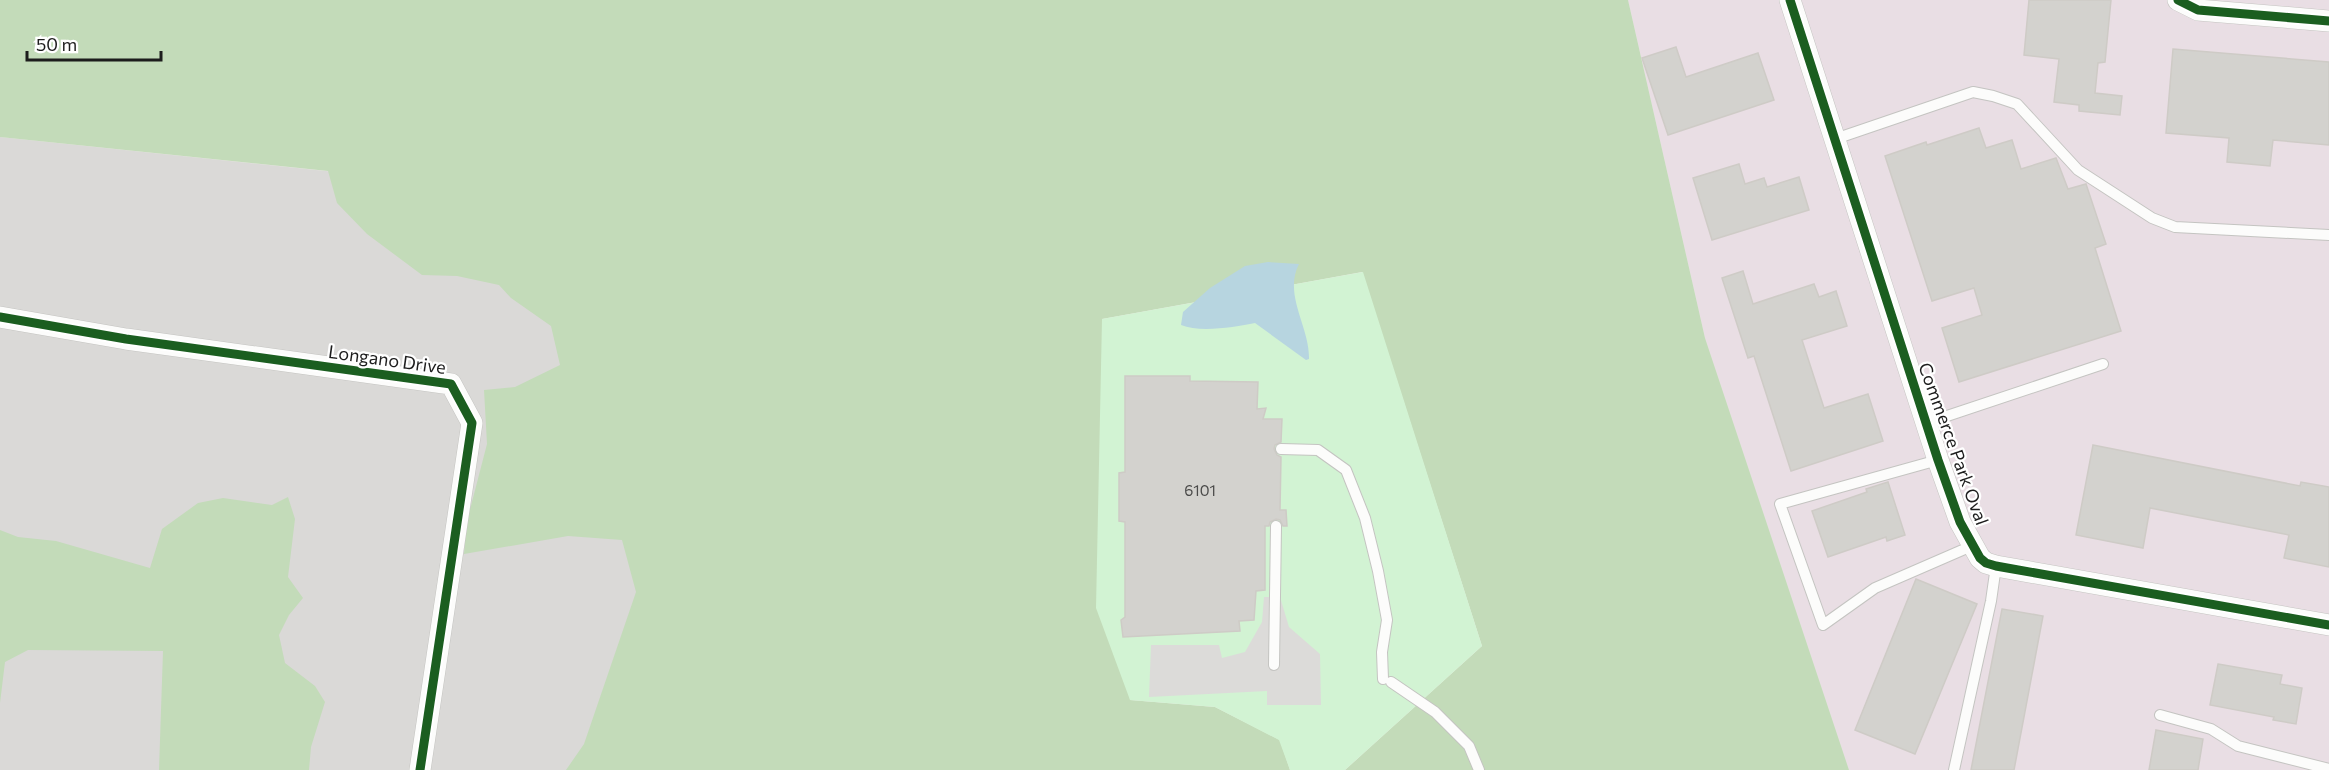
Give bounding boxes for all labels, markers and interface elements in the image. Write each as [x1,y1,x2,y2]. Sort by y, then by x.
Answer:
scale bar [27,24,160,62]
text: 50 m [36,33,77,55]
street label: Longano Drive [327,340,447,378]
street label: Commerce Park Oval [1914,359,1994,528]
house number: 6101 [1184,481,1216,499]

